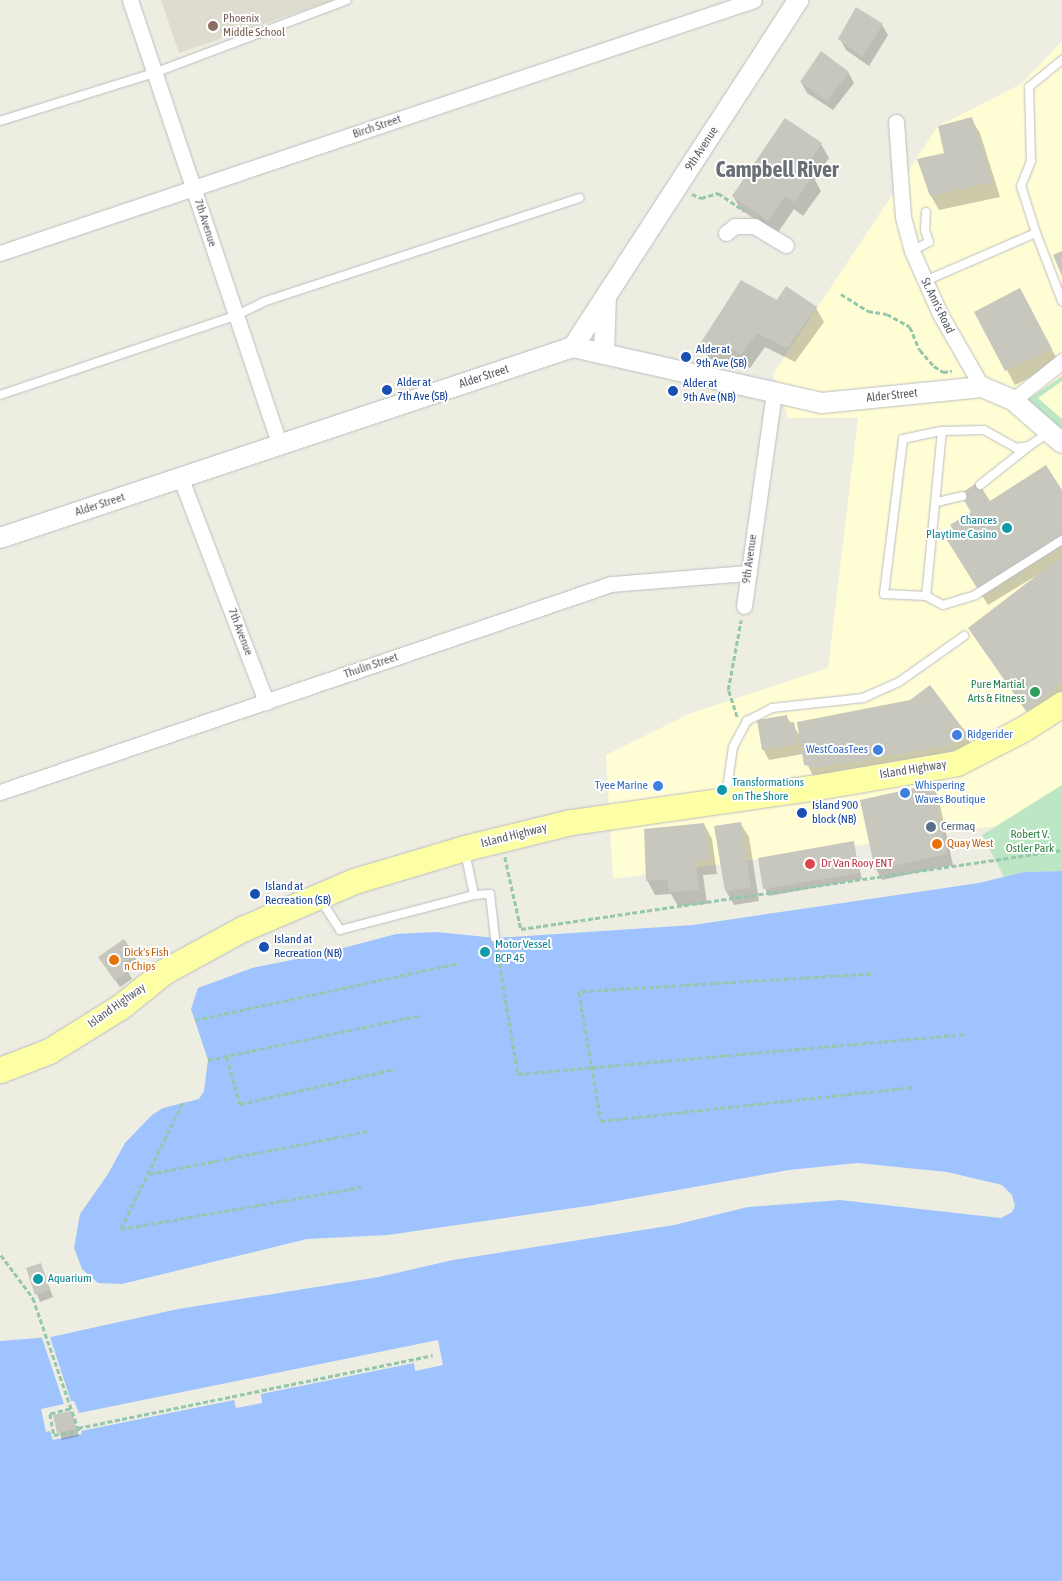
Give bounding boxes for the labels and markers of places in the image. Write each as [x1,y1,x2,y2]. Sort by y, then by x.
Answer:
place label: Phoenix Middle School [223,12,285,40]
marker: Phoenix Middle School [207,20,219,32]
place label: Alder at 9th Ave (SB) [696,343,747,371]
marker: Alder at 9th Ave (SB) [680,351,692,363]
place label: Alder at 7th Ave (SB) [397,376,448,404]
place label: Alder at 9th Ave (NB) [683,377,736,405]
marker: Alder at 7th Ave (SB) [381,384,393,396]
marker: Alder at 9th Ave (NB) [667,385,679,397]
place label: Chances Playtime Casino [926,514,997,542]
marker: Chances Playtime Casino [1001,522,1013,534]
place label: Pure Martial Arts & Fitness [968,678,1025,706]
marker: Pure Martial Arts & Fitness [1029,686,1041,698]
place label: Ridgerider [967,728,1013,742]
marker: Ridgerider [951,729,963,741]
place label: WestCoasTees [806,743,868,757]
marker: WestCoasTees [872,744,884,756]
place label: Transformations on The Shore [732,776,804,804]
place label: Tyee Marine [595,779,648,793]
place label: Whispering Waves Boutique [915,779,985,807]
marker: Tyee Marine [652,780,664,792]
marker: Transformations on The Shore [716,784,728,796]
marker: Whispering Waves Boutique [899,787,911,799]
place label: Island 900 block (NB) [812,799,858,827]
marker: Island 900 block (NB) [796,807,808,819]
place label: Cermaq [941,820,975,834]
marker: Cermaq [925,821,937,833]
place label: Quay West [947,837,993,851]
marker: Quay West [931,838,943,850]
marker: Dr Van Rooy ENT [803,857,817,871]
place label: Dr Van Rooy ENT [821,857,893,871]
place label: Island at Recreation (SB) [265,880,331,908]
marker: Island at Recreation (SB) [249,888,261,900]
place label: Island at Recreation (NB) [274,933,342,961]
place label: Motor Vessel BCP 45 [495,938,551,966]
marker: Island at Recreation (NB) [258,941,270,953]
place label: Dick's Fish n Chips [124,946,169,974]
marker: Motor Vessel BCP 45 [479,946,491,958]
marker: Dick's Fish n Chips [108,954,120,966]
place label: Aquarium [48,1272,92,1286]
marker: Aquarium [32,1273,44,1285]

